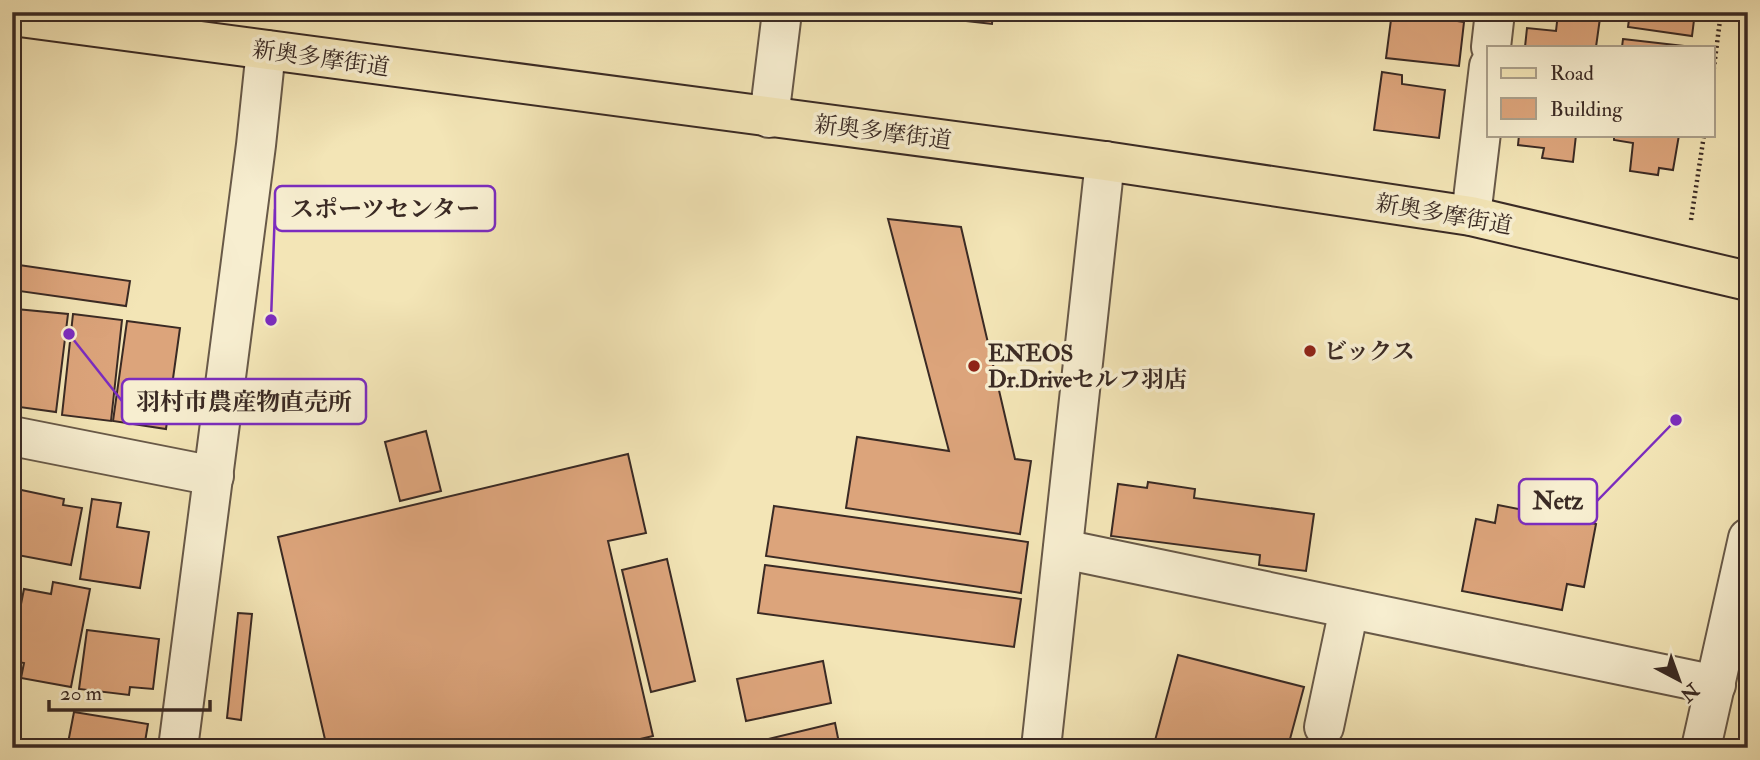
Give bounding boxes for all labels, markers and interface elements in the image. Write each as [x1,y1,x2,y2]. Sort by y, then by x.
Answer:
street label: 新奥多摩街道 [251,35,391,82]
legend [1487,46,1714,136]
text: Road [1550,60,1595,87]
text: Building [1550,96,1623,123]
street label: 新奥多摩街道 [813,110,953,155]
callout: スポーツセンター [275,186,495,231]
street label: 新奥多摩街道 [1373,188,1514,241]
text: スポーツセンター [290,194,480,225]
place label: ビックス [1324,337,1415,366]
place label: ENEOS Dr.Driveセルフ羽店 [988,339,1187,394]
marker: ビックス [1302,343,1318,359]
marker: ENEOS Dr.Driveセルフ羽店 [966,358,982,374]
callout: 羽村市農産物直売所 [122,379,366,424]
text: 羽村市農産物直売所 [136,387,352,418]
callout: Netz [1519,479,1597,524]
text: Netz [1532,486,1584,517]
north arrow [1644,644,1714,714]
scale bar [49,669,210,713]
text: N [1674,677,1705,707]
text: 20 m [60,680,102,707]

